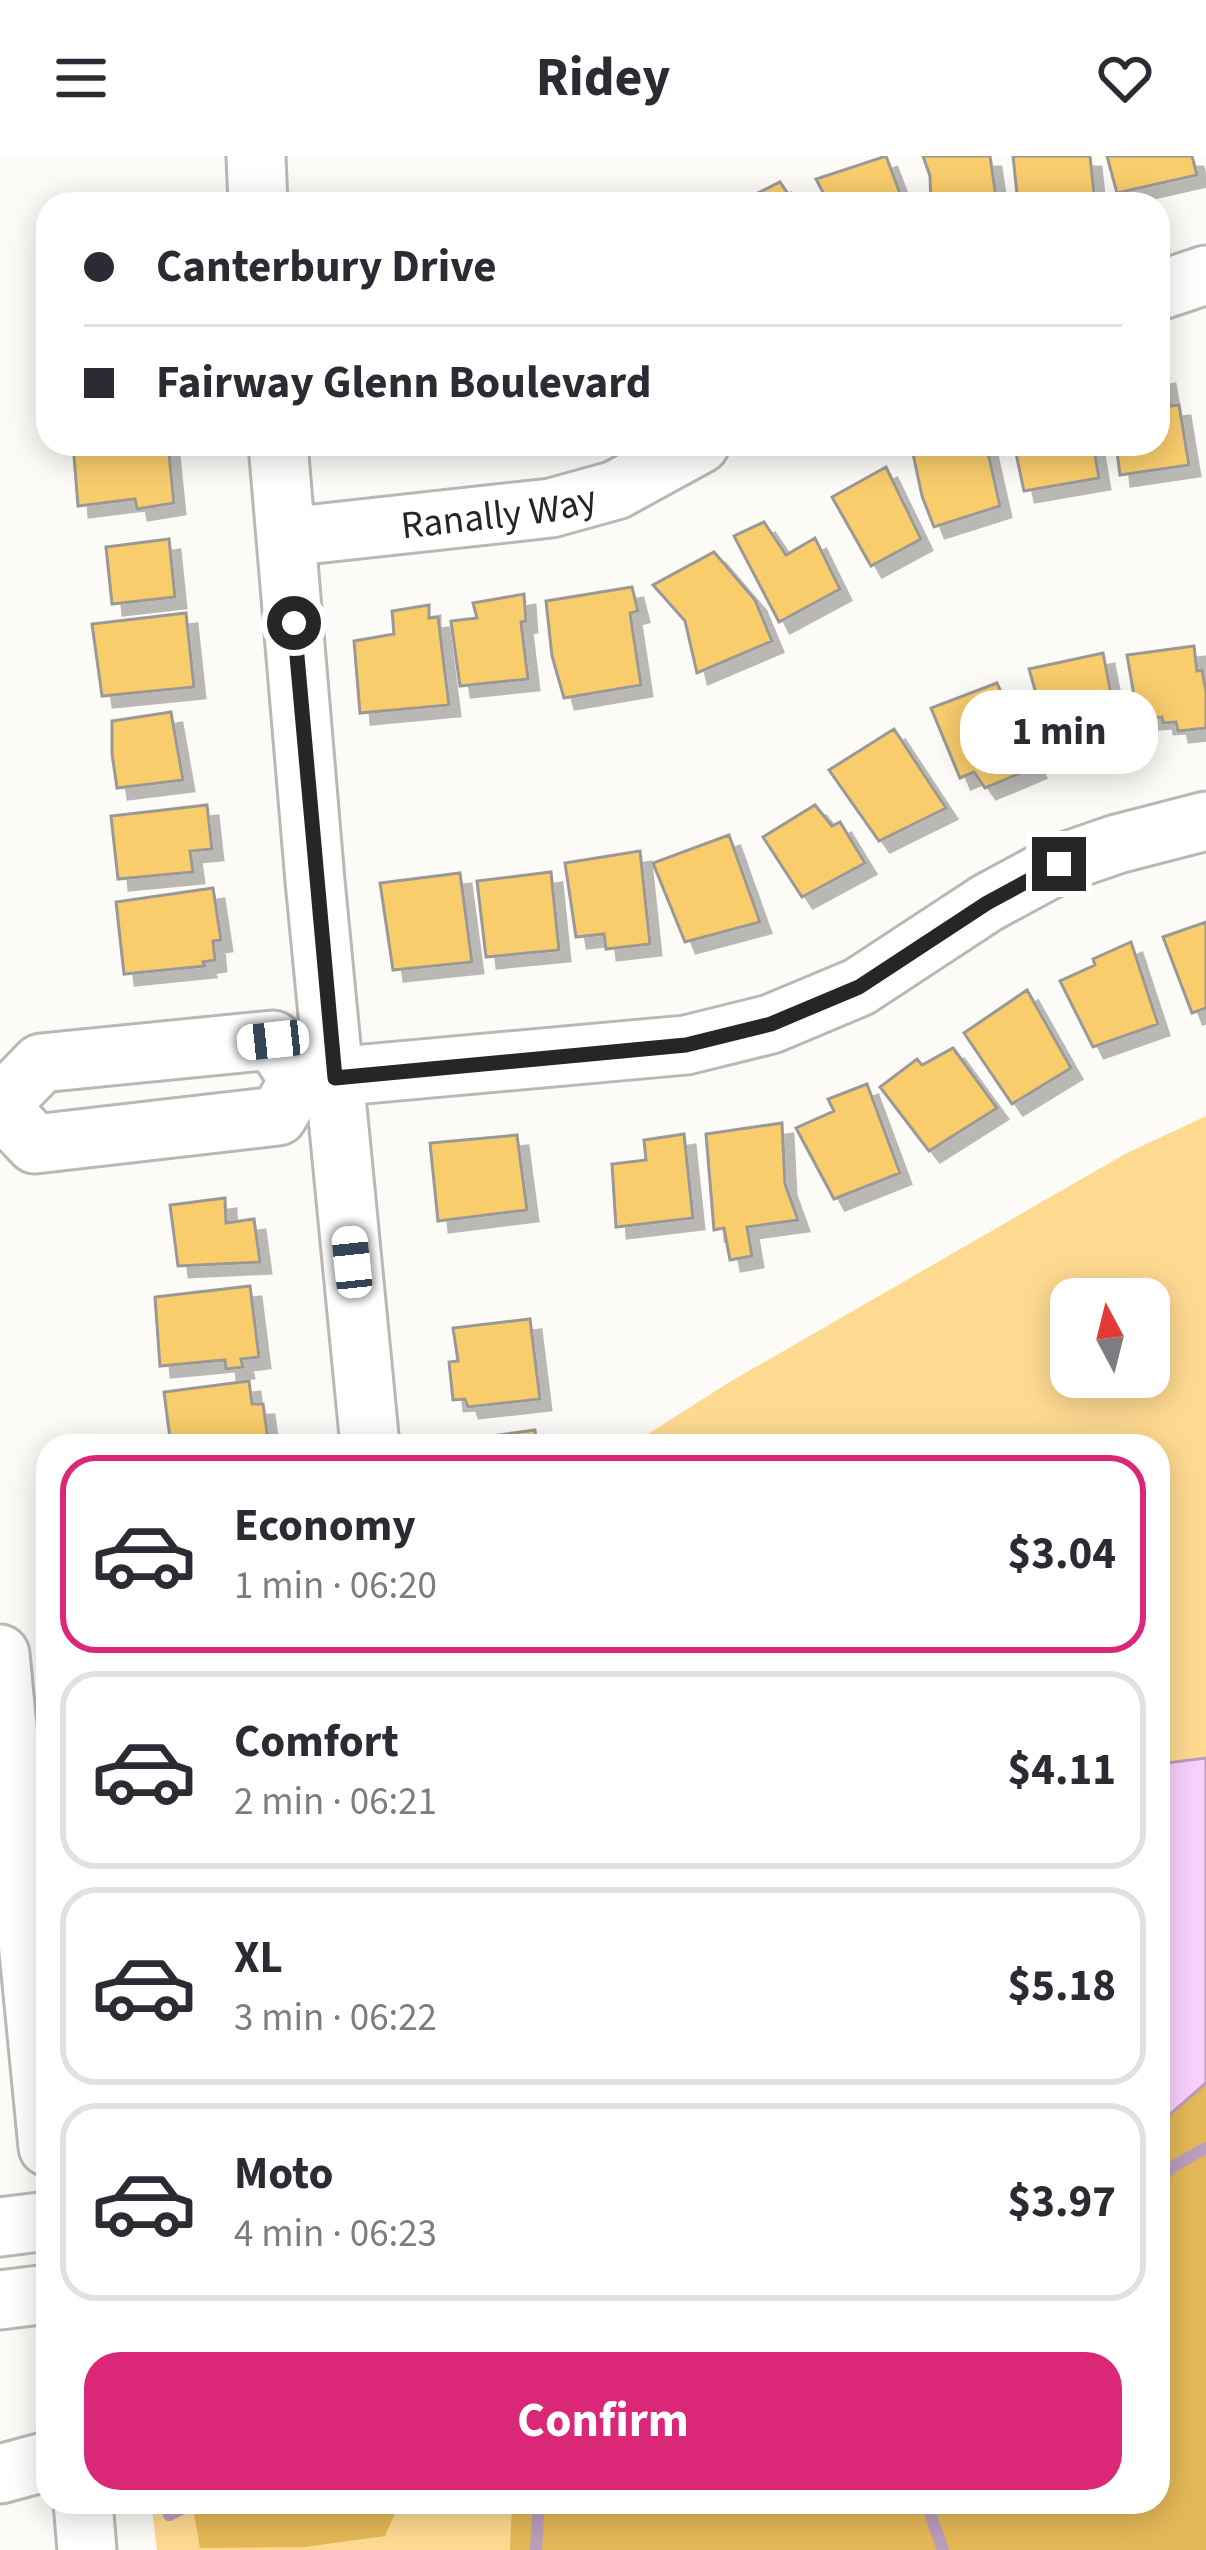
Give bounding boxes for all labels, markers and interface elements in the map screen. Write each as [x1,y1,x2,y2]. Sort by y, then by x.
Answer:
text: Ridey [536,40,670,117]
icon: menu [48,45,114,111]
icon: heart [1092,45,1158,111]
text: Canterbury Drive [156,235,497,299]
text: Fairway Glenn Boulevard [156,351,651,415]
street label: Ranally Way [398,471,603,554]
route start [267,596,321,650]
callout: 1 min [960,690,1158,774]
text: 1 min [1012,704,1106,760]
route end [1032,837,1086,891]
car [235,1018,311,1062]
car [330,1224,374,1300]
north arrow [1050,1278,1170,1398]
map controls [1050,1278,1170,1398]
text: Economy [234,1494,416,1558]
icon: car [90,1500,198,1608]
text: $3.04 [1007,1522,1116,1586]
text: 1 min · 06:20 [234,1558,437,1614]
text: Comfort [234,1710,399,1774]
icon: car [90,1716,198,1824]
text: $4.11 [1007,1738,1116,1802]
text: 2 min · 06:21 [234,1774,437,1830]
text: XL [234,1926,283,1990]
icon: car [90,1932,198,2040]
text: $5.18 [1007,1954,1116,2018]
text: 3 min · 06:22 [234,1990,437,2046]
text: Moto [234,2142,333,2206]
icon: car [90,2148,198,2256]
text: $3.97 [1007,2170,1116,2234]
text: 4 min · 06:23 [234,2206,437,2262]
button: Confirm [84,2352,1122,2490]

